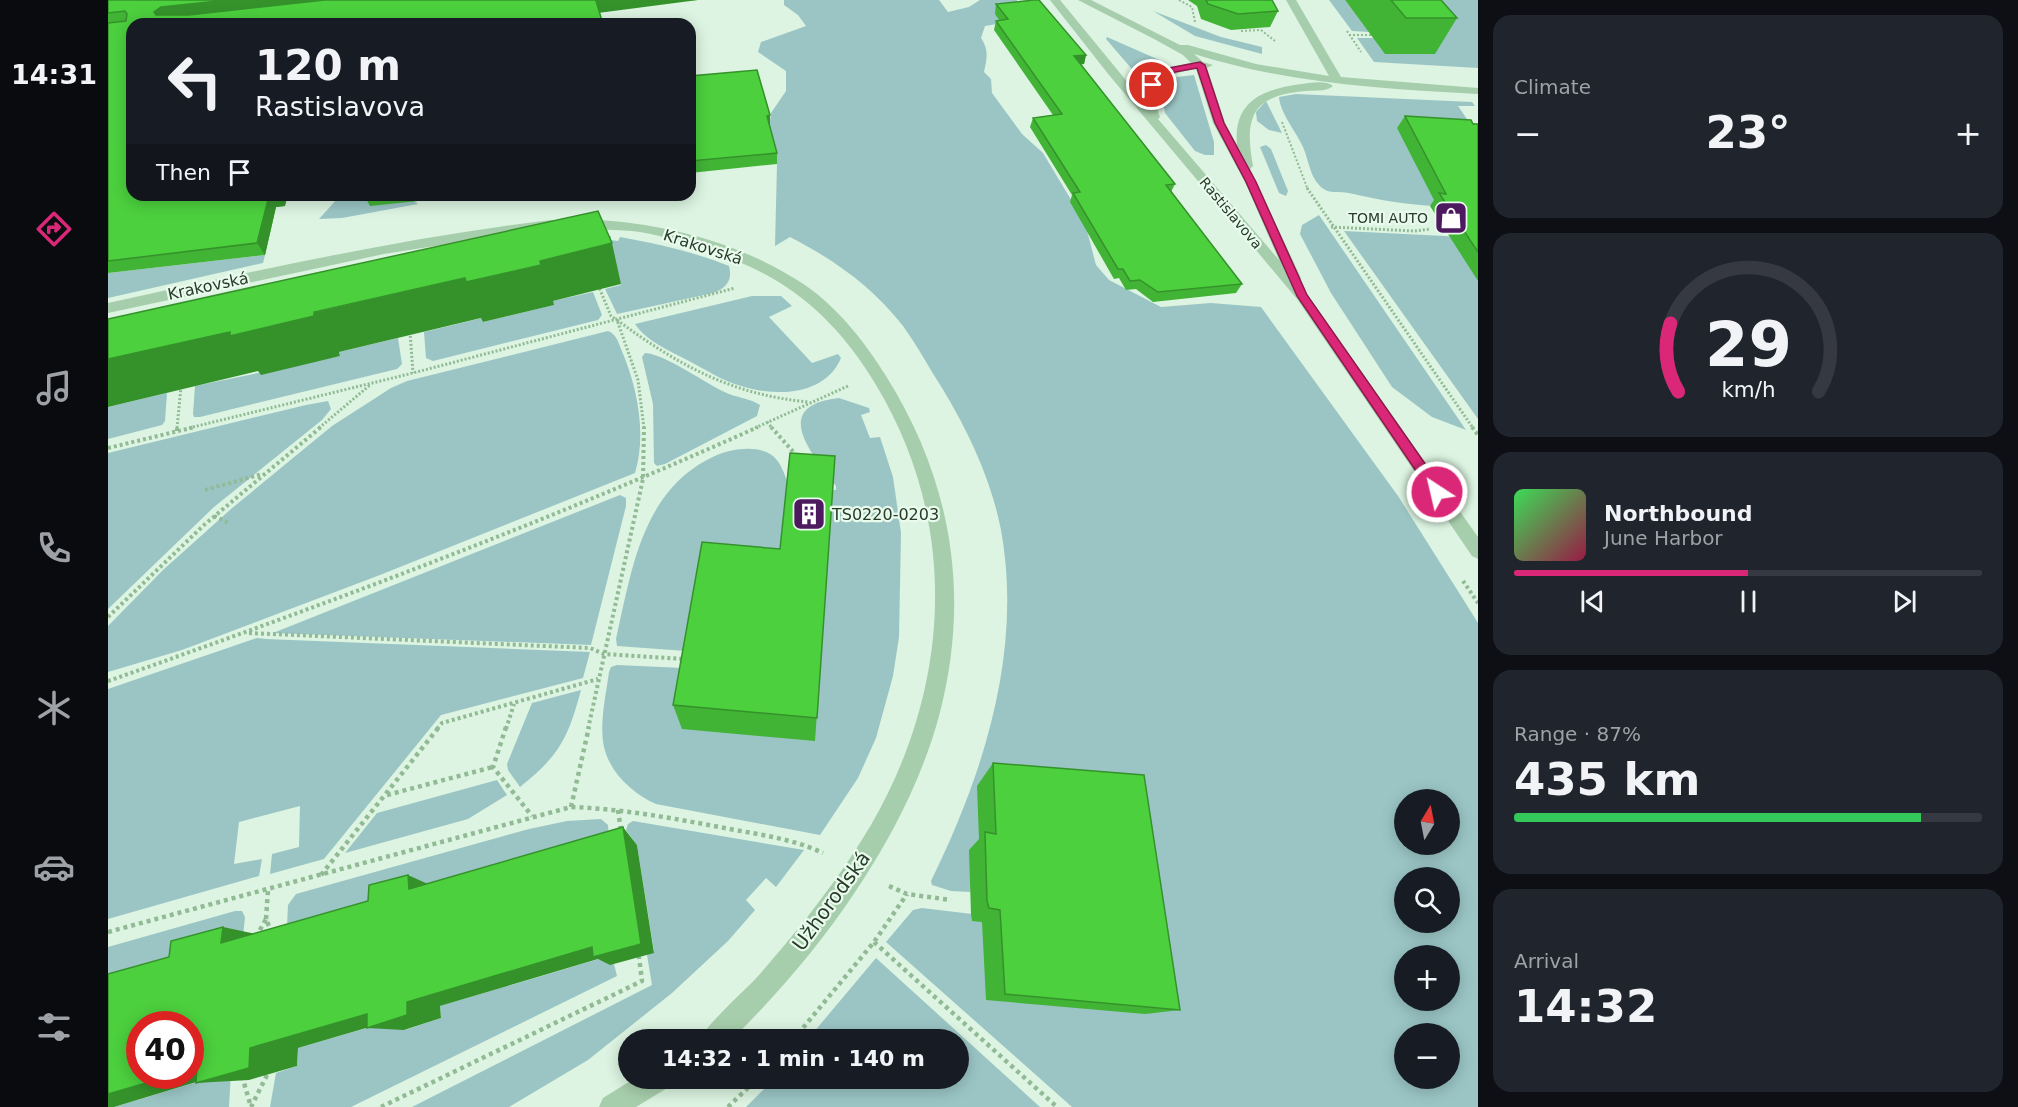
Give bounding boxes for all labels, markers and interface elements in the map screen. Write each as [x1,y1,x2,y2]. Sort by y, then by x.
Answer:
text: 120 m [255,41,401,90]
icon: left [156,42,234,120]
text: 14:31 [11,59,97,90]
pin [1126,59,1177,110]
icon: arrive [1135,68,1168,101]
text: Climate [1514,75,1591,99]
text: Rastislavova [255,91,425,122]
text: 23° [1705,106,1791,159]
text: − [1514,114,1542,153]
text: + [1954,114,1982,153]
icon: arrive [223,156,256,189]
text: Then [156,160,211,185]
street label: Rastislavova [1197,174,1265,252]
shop icon: TOMI AUTO [1433,200,1469,236]
icon: directions [33,208,75,250]
place label: TOMI AUTO [1347,210,1428,226]
street label: Krakovská [661,225,745,269]
street label: Krakovská [166,268,250,304]
text: 29 [1705,308,1791,381]
icon: music [33,367,75,409]
text: km/h [1721,378,1775,403]
position arrow [1405,460,1469,524]
building icon: TS0220-0203 [791,496,827,532]
text: Northbound [1604,501,1753,526]
place label: TS0220-0203 [831,505,939,524]
text: June Harbor [1604,526,1723,550]
icon: phone [33,527,75,569]
icon: previous [1576,585,1609,618]
icon: pause [1732,585,1765,618]
icon: next [1888,585,1921,618]
icon: climate [33,687,75,729]
text: Range · 87% [1514,722,1641,746]
text: 435 km [1514,753,1700,806]
north arrow [1394,789,1460,855]
map controls [1394,789,1460,1089]
icon: car [33,846,75,888]
street label: Užhorodská [787,847,875,955]
button: search [1394,867,1460,933]
button: + [1394,945,1460,1011]
text: Arrival [1514,949,1579,973]
text: 14:32 [1514,980,1657,1033]
icon: filters [33,1006,75,1048]
speed limit sign: 40 [126,1011,204,1089]
button: − [1394,1023,1460,1089]
text: 14:32 · 1 min · 140 m [662,1046,925,1071]

